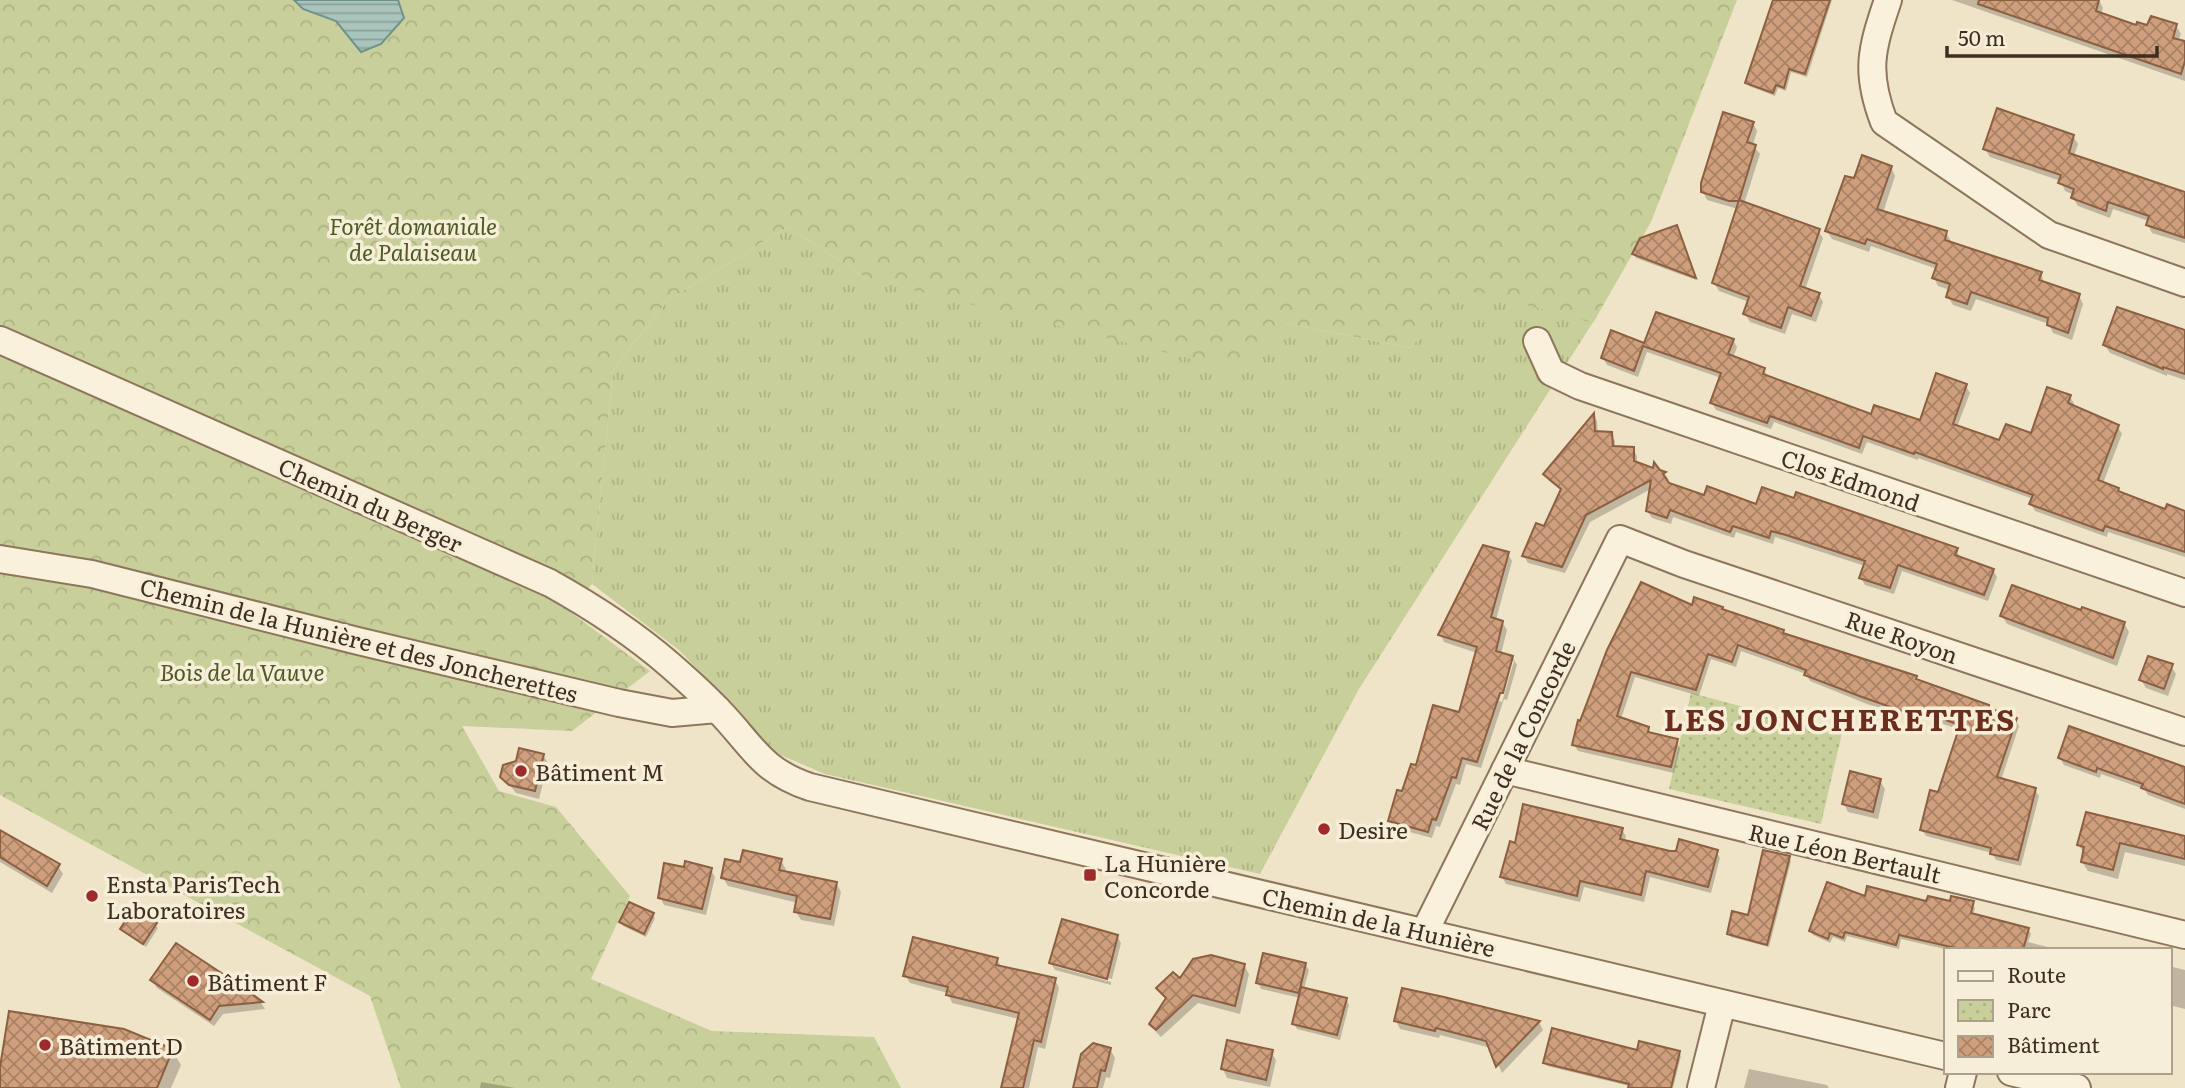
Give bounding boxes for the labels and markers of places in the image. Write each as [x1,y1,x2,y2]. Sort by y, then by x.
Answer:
place label: Bâtiment M [535,754,664,788]
marker: Bâtiment M [513,763,529,779]
place label: Desire [1338,812,1408,846]
marker: Desire [1316,821,1332,837]
place label: La Hunière Concorde [1104,845,1226,905]
place label: Ensta ParisTech Laboratoires [106,866,281,926]
marker: La Hunière Concorde [1082,867,1098,883]
marker: Ensta ParisTech Laboratoires [84,888,100,904]
place label: Bâtiment F [207,964,327,998]
marker: Bâtiment F [185,973,201,989]
place label: Bâtiment D [59,1028,183,1062]
marker: Bâtiment D [37,1037,53,1053]

